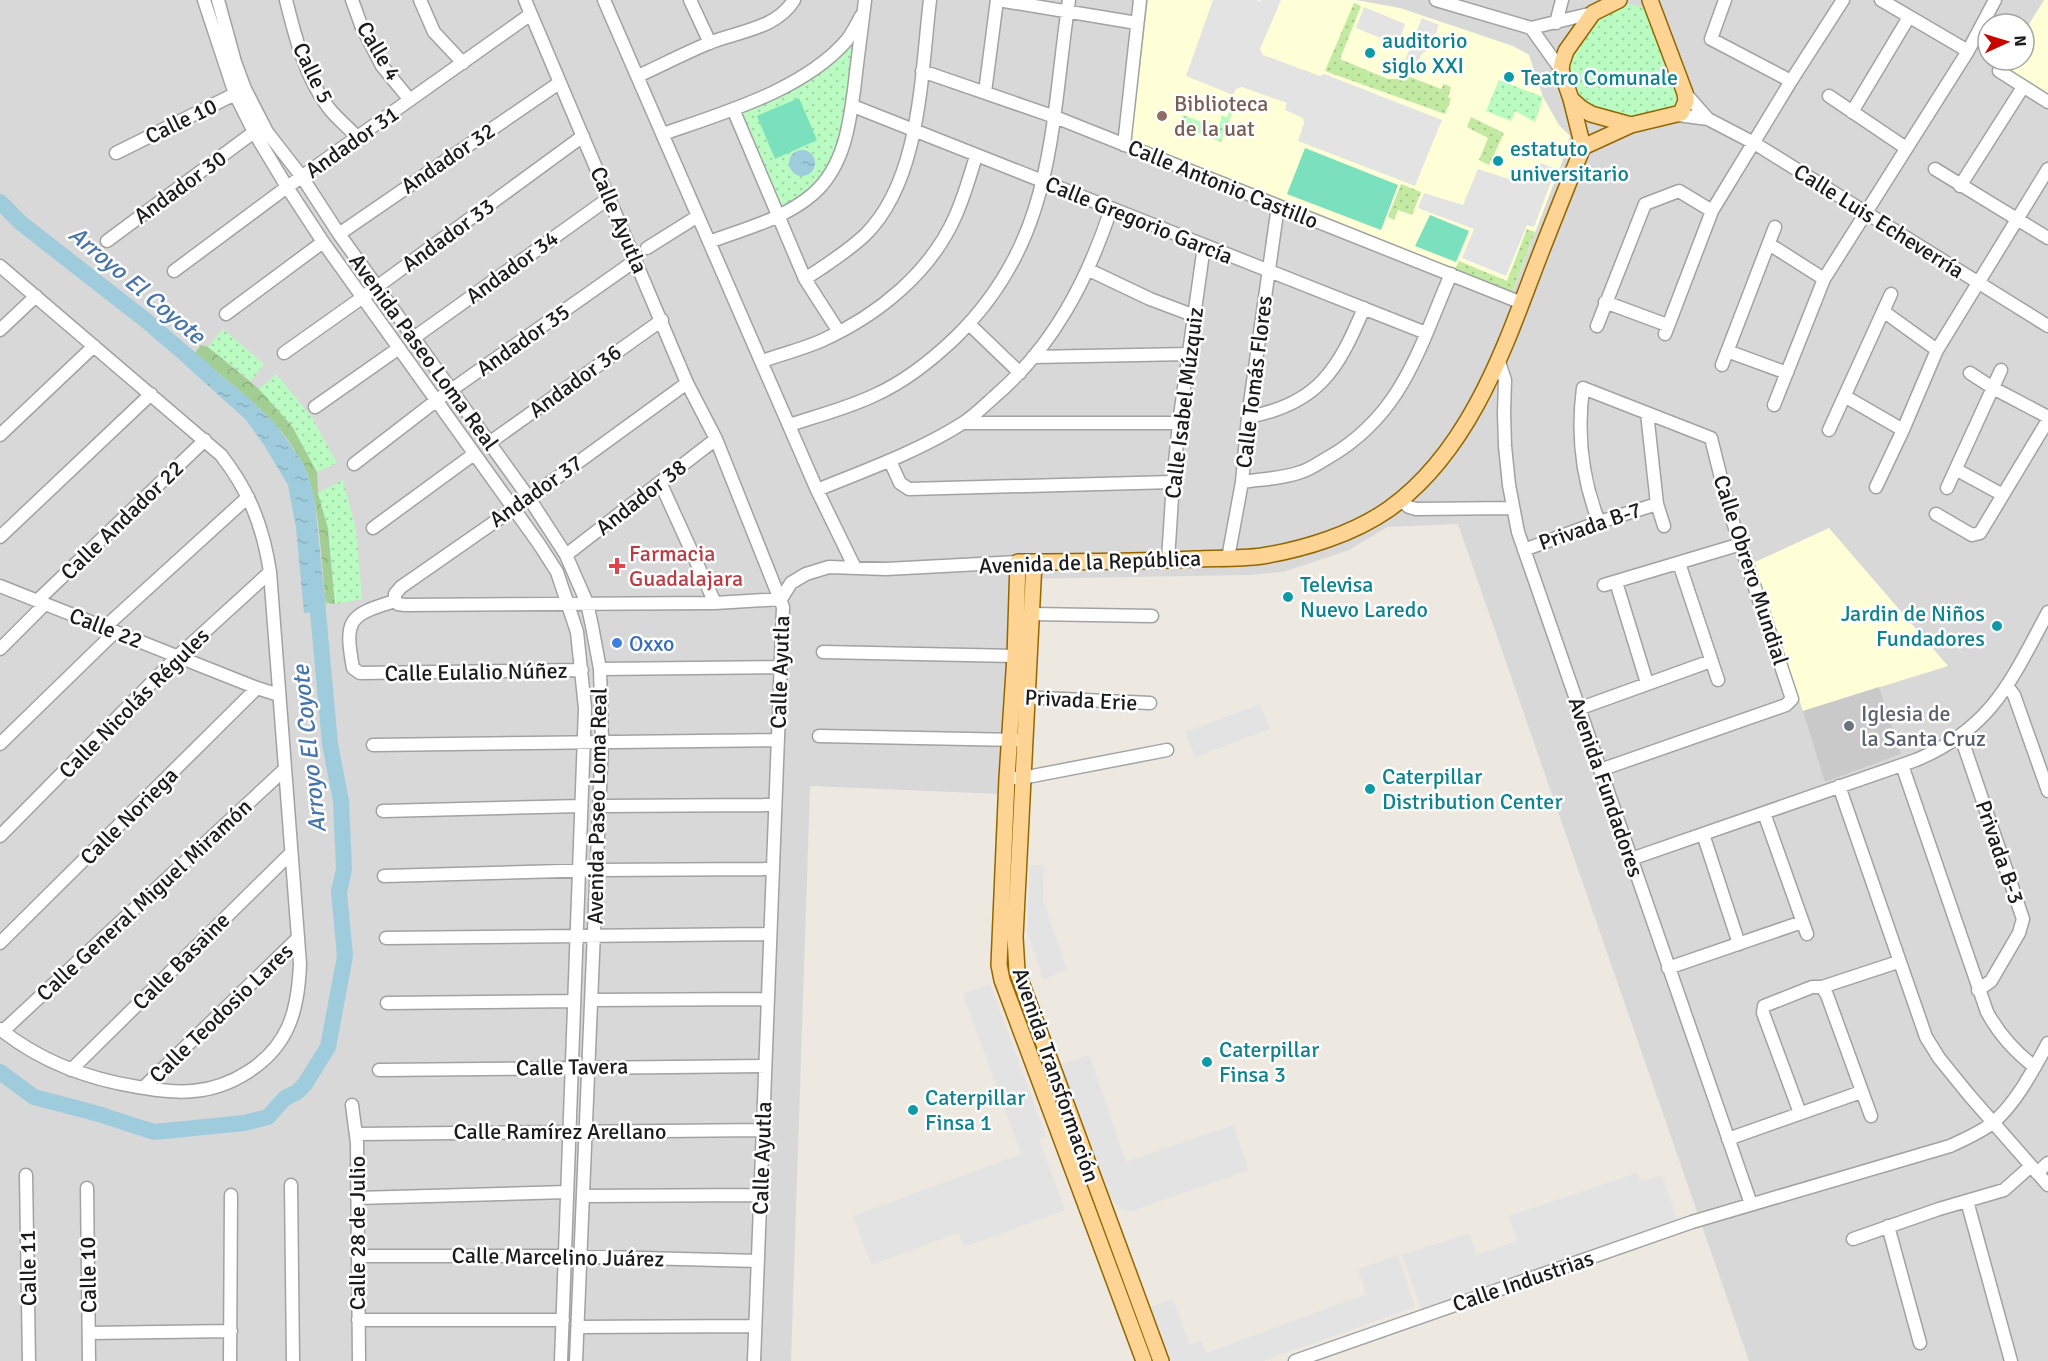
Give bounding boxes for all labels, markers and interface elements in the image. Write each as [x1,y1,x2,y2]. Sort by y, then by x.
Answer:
north arrow [1976,12,2036,72]
street label: Calle 4 [351,16,407,86]
place label: auditorio siglo XXI [1382,27,1467,79]
text: N [2010,35,2030,47]
street label: Calle 5 [287,38,339,108]
marker: auditorio siglo XXI [1363,46,1377,60]
place label: Teatro Comunale [1521,64,1678,91]
marker: Teatro Comunale [1502,70,1516,84]
place label: Biblioteca de la uat [1174,90,1268,142]
street label: Calle 10 [141,92,221,150]
street label: Andador 31 [300,100,404,184]
marker: Biblioteca de la uat [1155,109,1169,123]
street label: Andador 32 [396,117,500,199]
street label: Calle Antonio Castillo [1124,133,1322,235]
place label: estatuto universitario [1510,135,1629,187]
street label: Andador 30 [128,144,232,230]
marker: estatuto universitario [1491,154,1505,168]
street label: Calle Luis Echeverría [1789,158,1969,284]
street label: Calle Ayutla [584,163,654,277]
street label: Calle Gregorio García [1041,170,1237,270]
street label: Andador 33 [396,192,500,278]
water label: Arroyo El Coyote [63,219,212,351]
street label: Andador 34 [460,224,564,310]
street label: Avenida Paseo Loma Real [343,248,505,456]
street label: Calle Tomás Flores [1230,294,1278,470]
street label: Andador 35 [471,298,575,382]
street label: Calle Isabel Múzquiz [1159,306,1209,500]
street label: Andador 36 [523,338,627,424]
street label: Andador 37 [484,449,588,533]
street label: Andador 38 [590,453,692,541]
street label: Calle Andador 22 [55,455,189,585]
street label: Calle Obrero Mundial [1708,472,1794,668]
street label: Privada B-7 [1535,496,1645,556]
place label: Farmacia Guadalajara [629,540,743,592]
street label: Avenida de la República [978,545,1202,579]
marker: Farmacia Guadalajara [610,559,624,573]
place label: Televisa Nuevo Laredo [1300,571,1428,623]
marker: Televisa Nuevo Laredo [1281,590,1295,604]
place label: Jardin de Niños Fundadores [1841,600,1985,652]
street label: Calle 22 [66,602,146,654]
street label: Calle Ayutla [765,615,795,729]
marker: Jardin de Niños Fundadores [1990,619,2004,633]
street label: Calle Nicolás Régules [53,622,215,784]
place label: Oxxo [629,630,675,657]
marker: Oxxo [610,636,624,650]
street label: Calle Eulalio Núñez [384,657,568,687]
water label: Arroyo El Coyote [285,663,333,834]
street label: Privada Erie [1024,684,1138,716]
street label: Avenida Paseo Loma Real [581,687,613,925]
street label: Avenida Fundadores [1563,693,1649,881]
place label: Iglesia de la Santa Cruz [1861,700,1986,752]
marker: Iglesia de la Santa Cruz [1842,719,1856,733]
street label: Calle Noriega [74,761,184,871]
place label: Caterpillar Distribution Center [1382,763,1562,815]
marker: Caterpillar Distribution Center [1363,782,1377,796]
street label: Calle General Miguel Miramón [31,793,257,1007]
street label: Privada B-3 [1970,797,2030,907]
street label: Calle Basaine [127,907,235,1015]
street label: Calle Teodosio Lares [143,937,299,1089]
street label: Avenida Transformación [1007,964,1105,1186]
place label: Caterpillar Finsa 3 [1219,1036,1319,1088]
street label: Calle Tavera [516,1053,628,1081]
marker: Caterpillar Finsa 3 [1200,1055,1214,1069]
place label: Caterpillar Finsa 1 [925,1084,1025,1136]
street label: Calle Ayutla [747,1101,777,1215]
marker: Caterpillar Finsa 1 [906,1103,920,1117]
street label: Calle Ramírez Arellano [453,1118,667,1145]
street label: Calle 28 de Julio [344,1156,371,1310]
street label: Calle 11 [14,1230,42,1306]
street label: Calle 10 [74,1237,102,1313]
street label: Calle Marcelino Juárez [451,1242,665,1272]
street label: Calle Industrias [1449,1244,1597,1318]

